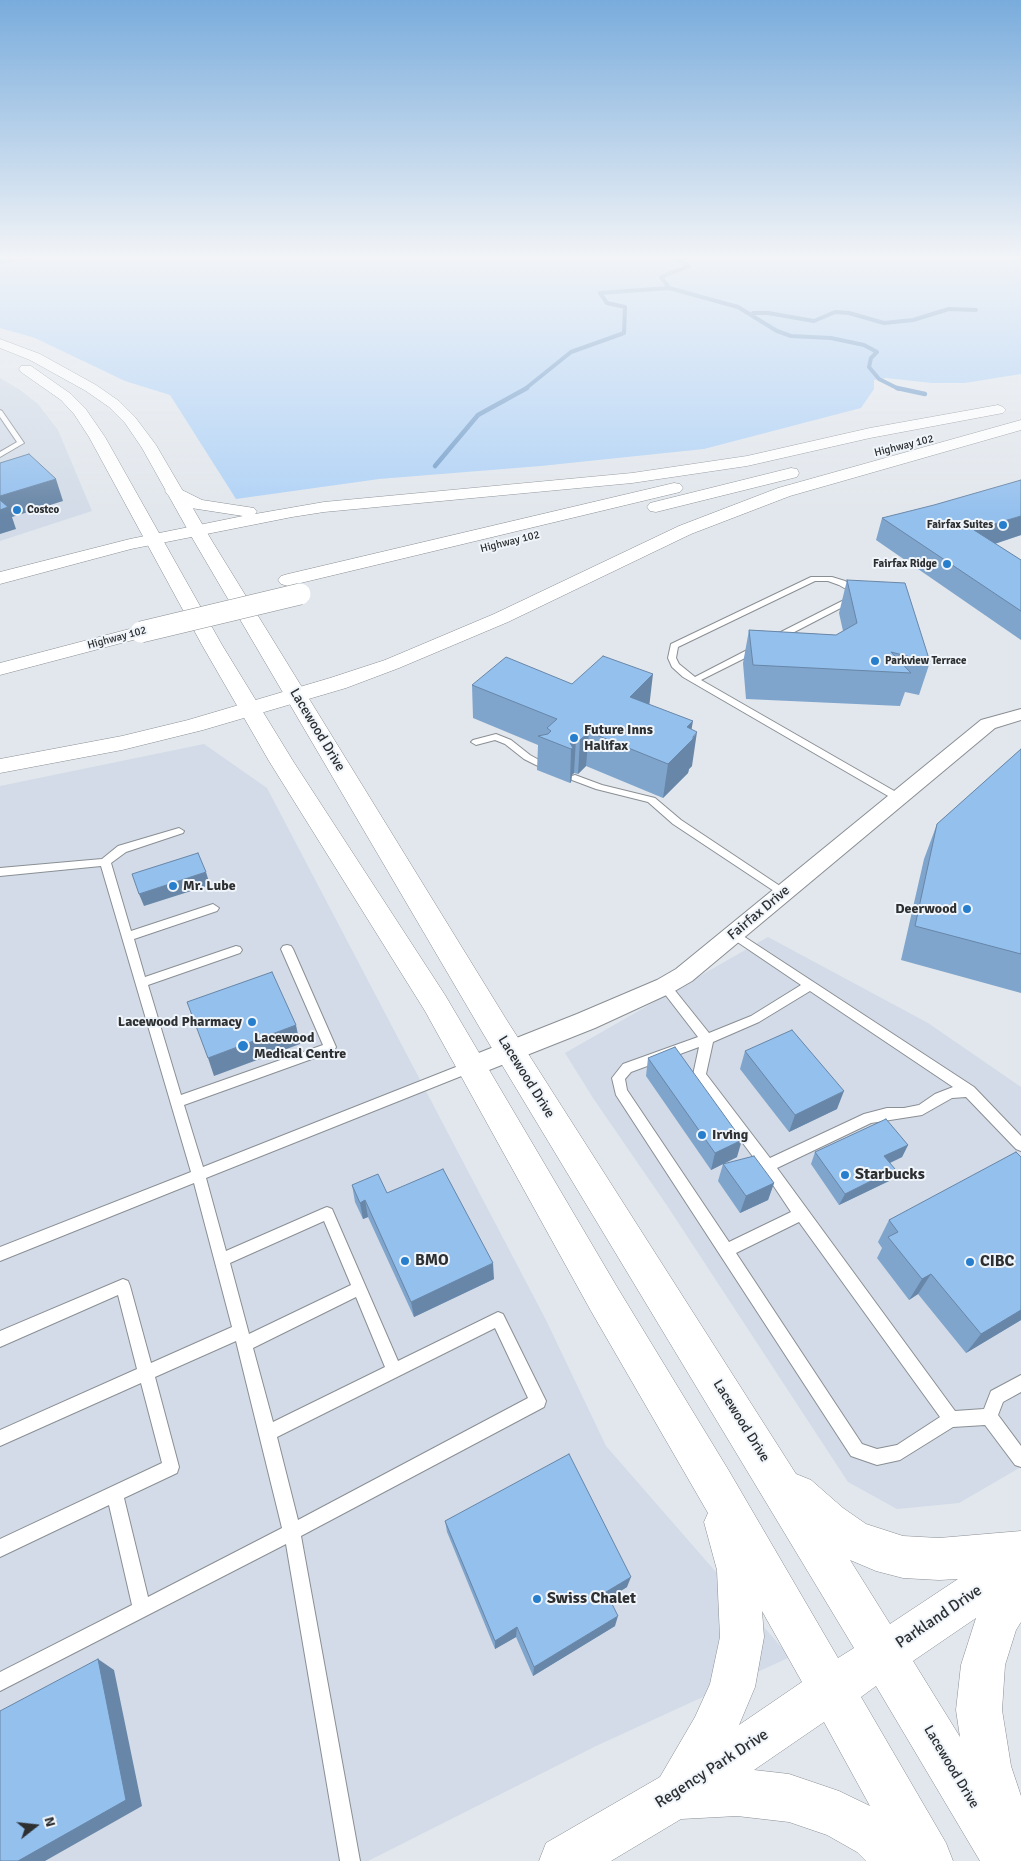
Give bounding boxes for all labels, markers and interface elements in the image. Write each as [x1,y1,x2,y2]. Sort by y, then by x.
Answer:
street label: Highway 102 [873,432,935,460]
place label: Costco [27,503,59,517]
marker: Costco [11,504,23,516]
place label: Fairfax Suites [927,518,993,532]
marker: Fairfax Suites [997,519,1009,531]
street label: Highway 102 [479,528,541,556]
place label: Fairfax Ridge [873,557,937,571]
marker: Fairfax Ridge [941,558,953,570]
street label: Highway 102 [86,624,148,652]
place label: Parkview Terrace [885,654,966,668]
marker: Parkview Terrace [869,655,881,667]
street label: Lacewood Drive [286,685,348,775]
place label: Future Inns Halifax [584,722,653,754]
marker: Future Inns Halifax [568,732,580,744]
place label: Mr. Lube [183,878,236,894]
marker: Mr. Lube [167,880,179,892]
street label: Fairfax Drive [725,882,793,944]
place label: Deerwood [895,901,957,917]
marker: Deerwood [961,903,973,915]
place label: Lacewood Pharmacy [118,1014,242,1030]
marker: Lacewood Pharmacy [246,1016,258,1028]
place label: Lacewood Medical Centre [254,1030,346,1062]
street label: Lacewood Drive [494,1033,558,1121]
marker: Lacewood Medical Centre [236,1039,250,1053]
place label: Irving [712,1127,748,1143]
marker: Irving [696,1129,708,1141]
place label: Starbucks [855,1165,925,1185]
marker: Starbucks [839,1169,851,1181]
place label: BMO [415,1251,449,1271]
place label: CIBC [980,1252,1014,1272]
marker: BMO [399,1255,411,1267]
marker: CIBC [964,1256,976,1268]
street label: Lacewood Drive [709,1377,773,1465]
street label: Parkland Drive [892,1581,986,1653]
place label: Swiss Chalet [547,1589,636,1609]
marker: Swiss Chalet [531,1593,543,1605]
street label: Lacewood Drive [920,1722,982,1812]
street label: Regency Park Drive [652,1725,772,1813]
north arrow [10,1801,60,1851]
text: N [40,1815,59,1829]

